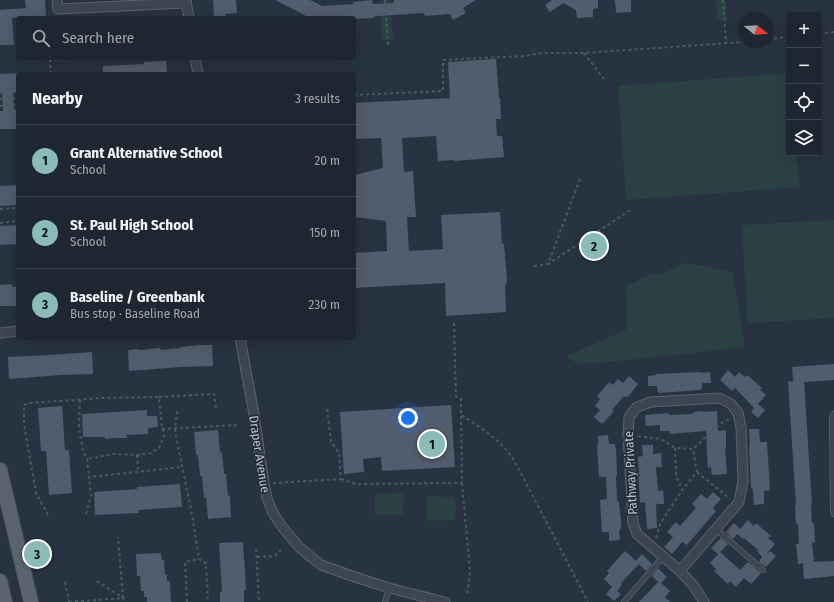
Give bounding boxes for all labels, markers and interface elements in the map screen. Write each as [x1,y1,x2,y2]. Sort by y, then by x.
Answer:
north arrow [738,12,774,48]
map controls [786,12,822,156]
button: + [786,12,822,48]
search box [16,16,356,60]
icon: search [30,27,52,49]
text: Search here [62,29,134,47]
button: − [786,48,822,84]
button: locate [786,84,822,120]
text: Nearby [32,88,83,109]
text: 3 results [295,91,340,106]
button: layers [786,120,822,156]
text: Grant Alternative School [70,144,222,162]
text: 1 [42,153,48,168]
text: 20 m [314,153,340,168]
text: School [70,162,106,177]
text: St. Paul High School [70,216,193,234]
text: 2 [42,225,48,240]
text: 150 m [309,225,340,240]
pin: 2 [581,231,607,261]
text: School [70,234,106,249]
text: Baseline / Greenbank [70,288,205,306]
text: 3 [42,297,48,312]
text: 230 m [309,297,340,312]
text: Bus stop · Baseline Road [70,306,200,321]
your location [398,408,418,428]
street label: Draper Avenue [246,414,273,494]
pin: 1 [419,429,445,459]
street label: Pathway Private [621,431,640,515]
pin: 3 [24,539,50,569]

